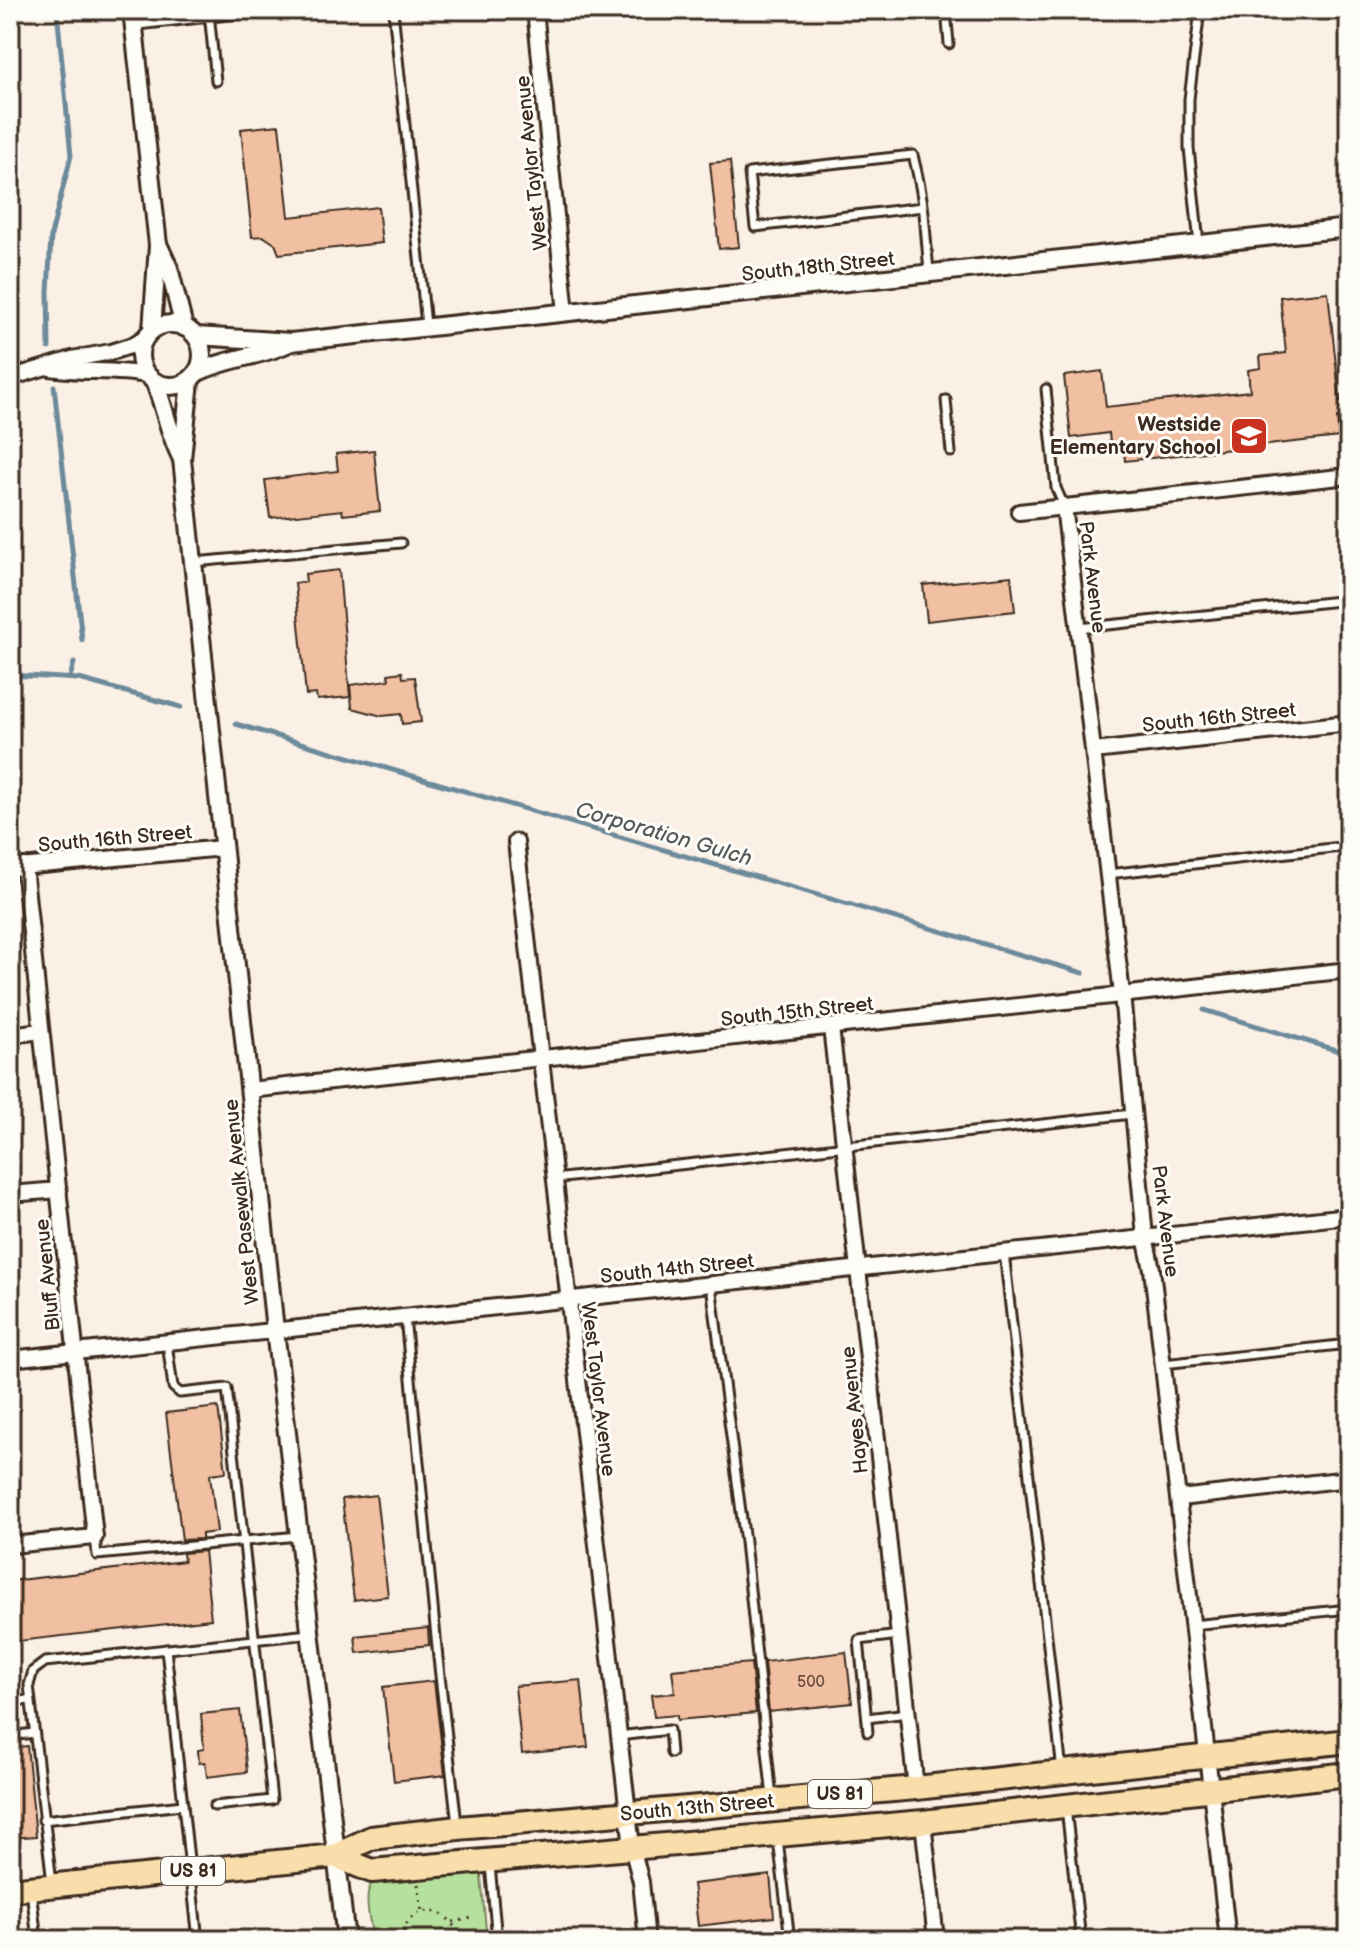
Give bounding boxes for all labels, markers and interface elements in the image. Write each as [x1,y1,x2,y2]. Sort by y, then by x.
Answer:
street label: West Taylor Avenue [511,74,553,251]
street label: South 18th Street [741,247,896,287]
place label: Westside Elementary School [1050,413,1221,460]
school or university icon: Westside Elementary School [1228,415,1270,457]
street label: Park Avenue [1073,520,1111,635]
street label: South 16th Street [1141,698,1297,738]
water label: Corporation Gulch [572,796,755,873]
street label: South 16th Street [37,820,193,858]
street label: South 15th Street [720,992,875,1032]
street label: West Pasewalk Avenue [219,1098,265,1306]
street label: Park Avenue [1146,1164,1184,1279]
street label: Bluff Avenue [30,1217,66,1332]
street label: South 14th Street [599,1249,755,1289]
street label: West Taylor Avenue [575,1301,621,1478]
street label: Hayes Avenue [836,1345,874,1475]
house number: 500 [797,1673,825,1692]
road number: US 81 [808,1780,872,1808]
street label: South 13th Street [619,1789,775,1827]
road number: US 81 [161,1857,225,1885]

